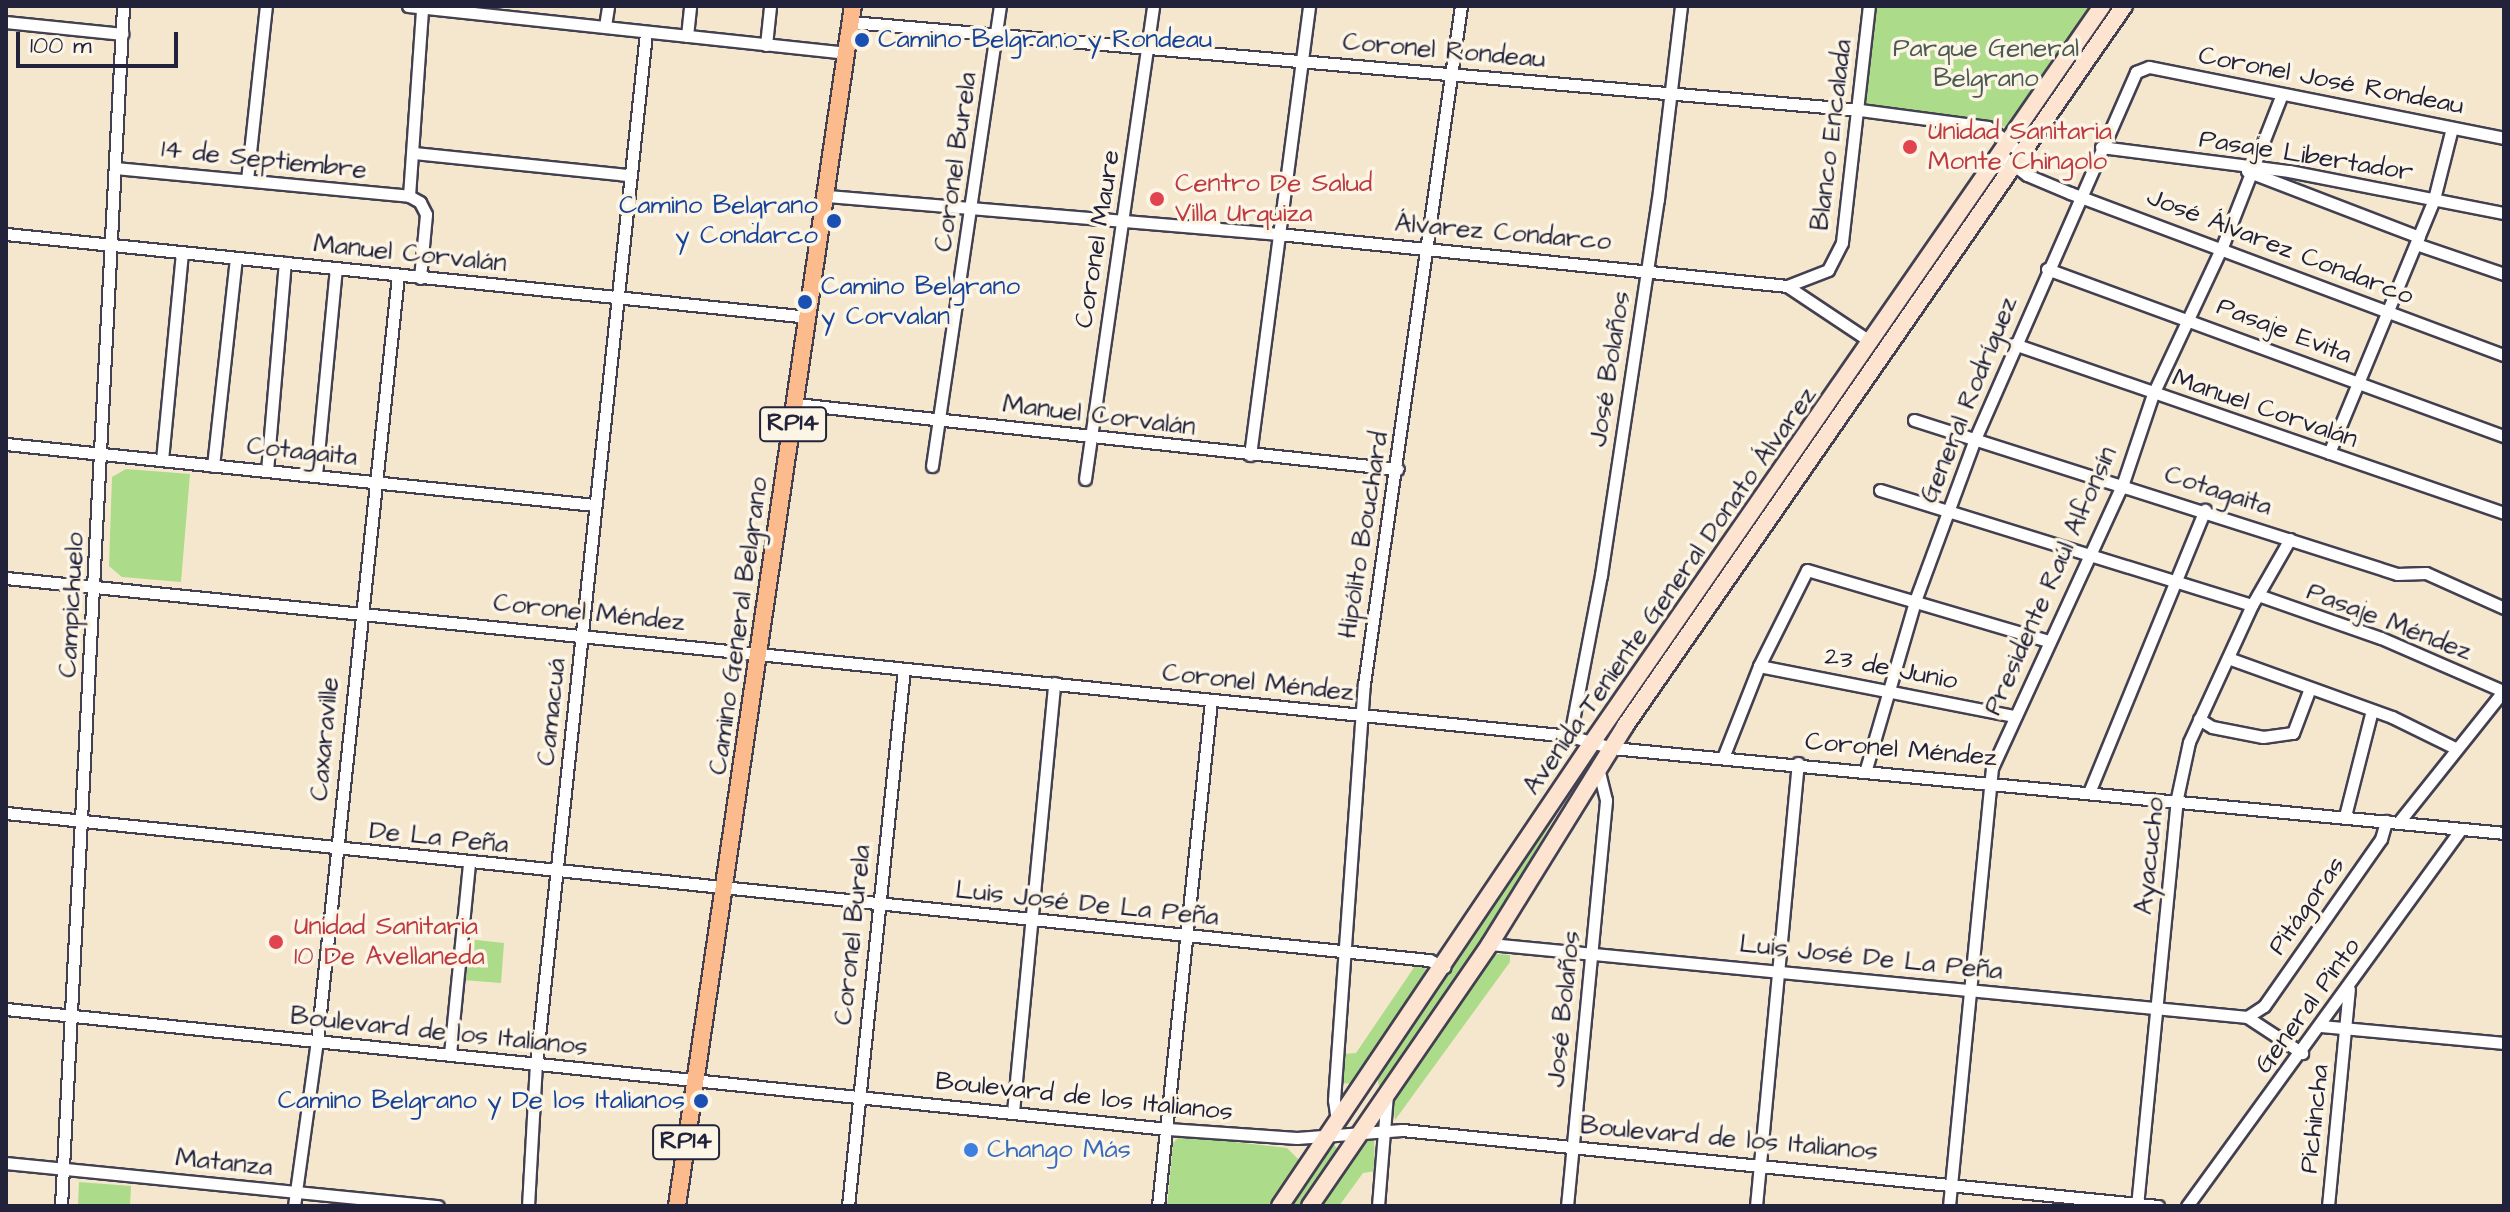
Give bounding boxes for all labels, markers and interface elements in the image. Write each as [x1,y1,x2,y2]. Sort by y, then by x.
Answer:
scale bar [20,16,182,66]
place label: Camino Belgrano y Rondeau [878,24,1212,56]
street label: Coronel Rondeau [1341,27,1547,75]
text: 100 m [30,29,92,63]
marker: Camino Belgrano y Rondeau [853,31,871,49]
park label: Parque General Belgrano [1893,33,2079,94]
street label: Blanco Encalada [1805,38,1859,232]
street label: Coronel José Rondeau [2196,40,2466,122]
street label: Coronel Burela [928,70,984,254]
place label: Unidad Sanitaria Monte Chingolo [1928,116,2112,178]
street label: Pasaje Libertador [2197,124,2415,188]
street label: 14 de Septiembre [160,134,368,186]
marker: Unidad Sanitaria Monte Chingolo [1899,136,1921,158]
street label: Coronel Maure [1069,148,1127,330]
place label: Centro De Salud Villa Urquiza [1175,168,1372,230]
street label: José Álvarez Condarco [2142,182,2418,312]
marker: Centro De Salud Villa Urquiza [1146,188,1168,210]
place label: Camino Belgrano y Condarco [619,190,818,252]
street label: Álvarez Condarco [1393,208,1613,258]
marker: Camino Belgrano y Condarco [825,212,843,230]
street label: Manuel Corvalán [312,228,508,280]
place label: Camino Belgrano y Corvalan [821,271,1020,332]
street label: José Bolaños [1582,289,1638,449]
street label: Pasaje Evita [2212,291,2356,371]
street label: General Rodríguez [1913,292,2025,508]
marker: Camino Belgrano y Corvalan [796,293,814,311]
street label: Manuel Corvalán [2168,363,2362,455]
street label: Avenida Teniente General Donato Álvarez [1517,381,1823,801]
street label: Manuel Corvalán [1001,389,1197,443]
road number: RP14 [759,404,827,444]
street label: Hipólito Bouchard [1332,429,1396,641]
street label: Cotagaita [245,431,359,473]
street label: Presidente Raúl Alfonsín [1978,442,2124,720]
street label: Cotagaita [2160,459,2276,523]
street label: Camino General Belgrano [703,475,775,777]
street label: Campichuelo [53,531,91,679]
street label: Pasaje Méndez [2302,576,2476,668]
street label: Coronel Méndez [492,587,686,639]
street label: 23 de Junio [1822,641,1960,697]
street label: Camacuá [531,657,573,767]
street label: Coronel Méndez [1161,657,1355,709]
street label: Caxaraville [304,676,346,802]
street label: Coronel Méndez [1804,726,1998,774]
street label: Ayacucho [2128,796,2172,916]
street label: De La Peña [368,815,510,861]
street label: Coronel Burela [828,843,878,1027]
street label: Pitágoras [2262,851,2352,961]
street label: Luis José De La Peña [954,875,1220,933]
place label: Unidad Sanitaria 10 De Avellaneda [294,911,485,972]
street label: José Bolaños [1540,929,1588,1089]
street label: Luis José De La Peña [1738,929,2004,987]
marker: Unidad Sanitaria 10 De Avellaneda [265,931,287,953]
street label: General Pinto [2248,932,2368,1080]
street label: Boulevard de los Italianos [289,1001,589,1063]
street label: Pichincha [2294,1063,2336,1175]
street label: Boulevard de los Italianos [934,1066,1234,1128]
place label: Camino Belgrano y De los Italianos [278,1085,685,1117]
marker: Camino Belgrano y De los Italianos [692,1092,710,1110]
street label: Boulevard de los Italianos [1579,1110,1879,1168]
road number: RP14 [652,1122,720,1162]
place label: Chango Más [987,1134,1131,1166]
marker: Chango Más [962,1141,980,1159]
street label: Matanza [174,1142,274,1184]

